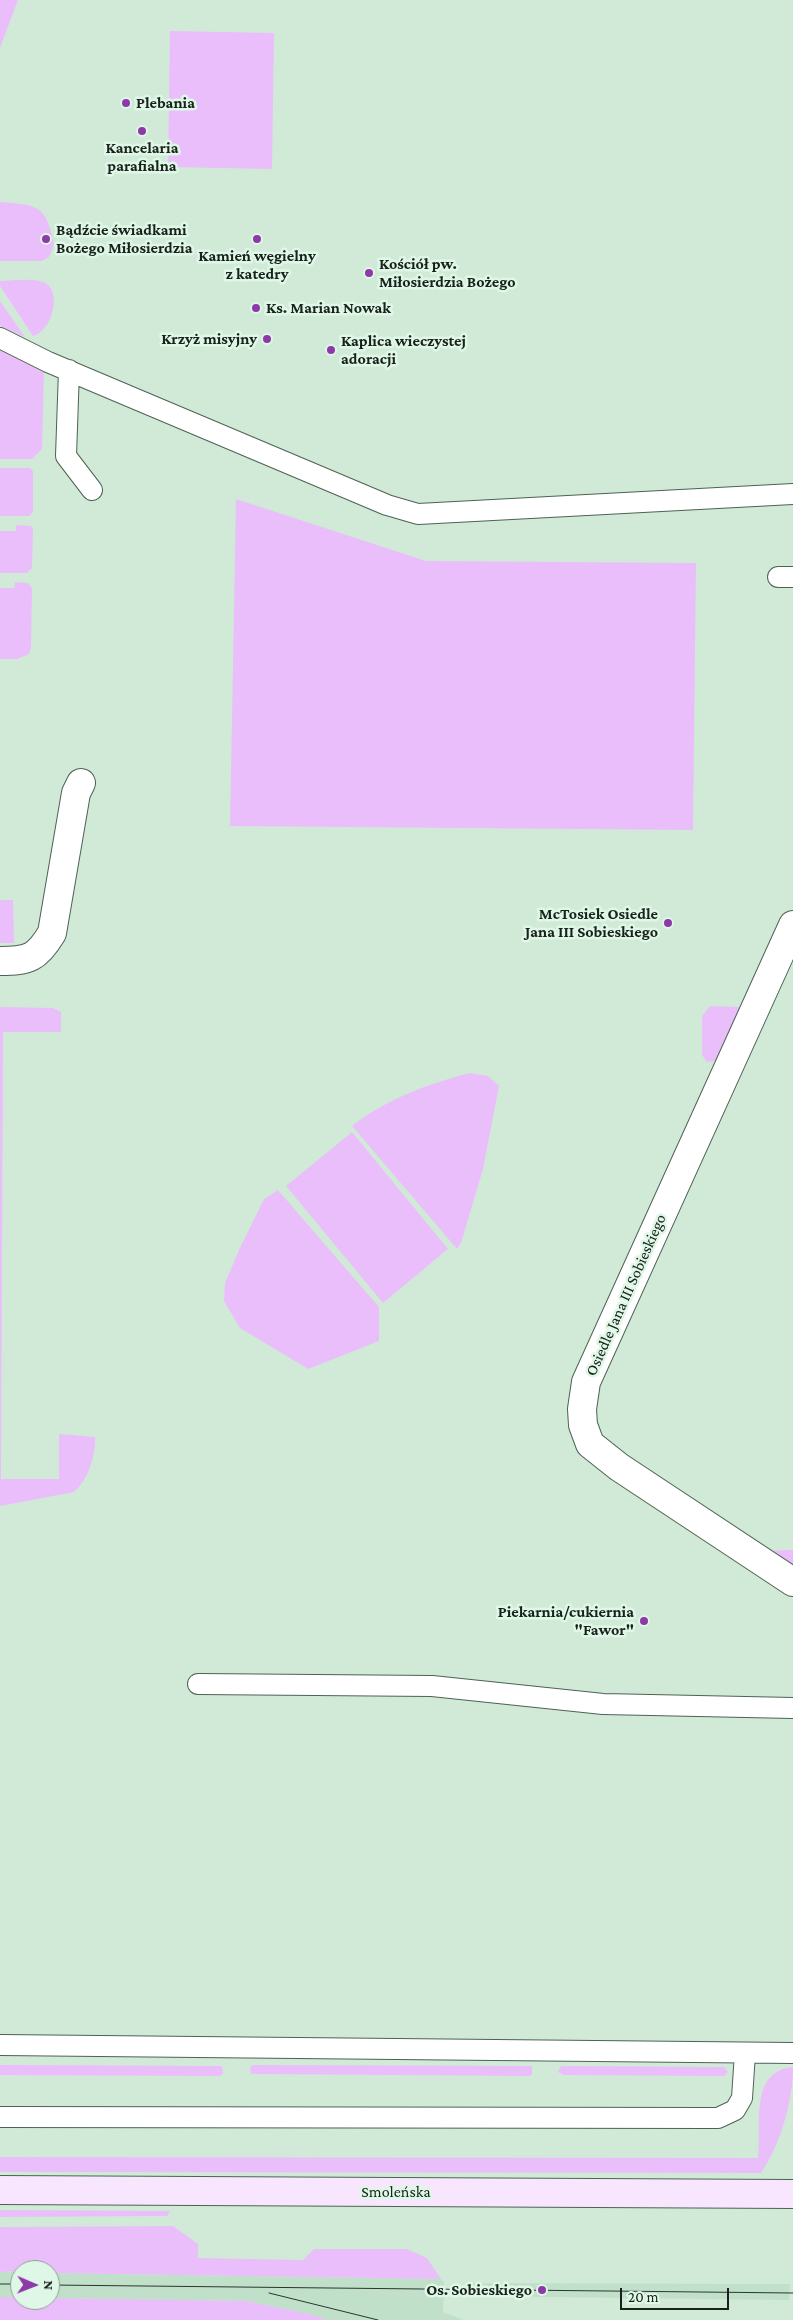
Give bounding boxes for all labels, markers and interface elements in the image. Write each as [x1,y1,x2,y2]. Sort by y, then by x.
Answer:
place label: Plebania [136,93,195,113]
marker: Plebania [120,97,132,109]
marker: Kancelaria parafialna [136,125,148,137]
place label: Kancelaria parafialna [106,138,178,176]
place label: Bądźcie świadkami Bożego Miłosierdzia [56,220,193,258]
marker: Bądźcie świadkami Bożego Miłosierdzia [40,233,52,245]
marker: Kamień węgielny z katedry [251,233,263,245]
place label: Kamień węgielny z katedry [198,246,316,284]
place label: Kościół pw. Miłosierdzia Bożego [379,254,516,292]
marker: Kościół pw. Miłosierdzia Bożego [363,267,375,279]
place label: Ks. Marian Nowak [266,298,391,318]
marker: Ks. Marian Nowak [250,302,262,314]
place label: Krzyż misyjny [161,329,257,349]
place label: Kaplica wieczystej adoracji [341,331,466,369]
marker: Krzyż misyjny [261,333,273,345]
marker: Kaplica wieczystej adoracji [325,344,337,356]
place label: McTosiek Osiedle Jana III Sobieskiego [525,904,658,942]
marker: McTosiek Osiedle Jana III Sobieskiego [662,917,674,929]
street label: Osiedle Jana III Sobieskiego [582,1211,670,1379]
place label: Piekarnia/cukiernia "Fawor" [498,1602,634,1640]
marker: Piekarnia/cukiernia "Fawor" [638,1615,650,1627]
street label: Smoleńska [361,2182,431,2202]
north arrow [10,2260,60,2310]
scale bar [623,2278,732,2310]
text: N [41,2280,57,2290]
place label: Os. Sobieskiego [426,2280,532,2300]
marker: Os. Sobieskiego [536,2284,548,2296]
text: 20 m [628,2289,659,2305]

